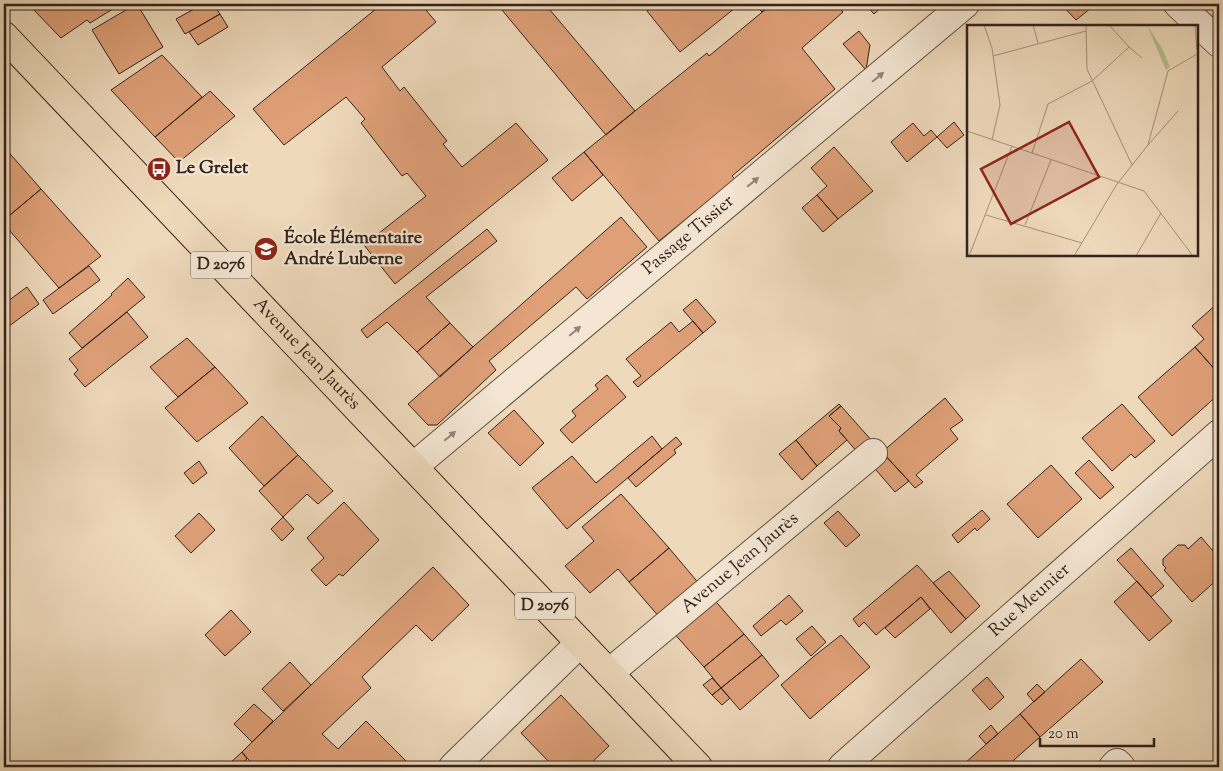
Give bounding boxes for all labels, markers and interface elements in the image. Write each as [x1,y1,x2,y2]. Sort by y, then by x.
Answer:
inset map [967,25,1198,256]
one-way arrow [871,72,884,83]
bus stop icon: Le Grelet [146,156,172,182]
place label: Le Grelet [176,156,249,182]
one-way arrow [746,176,759,187]
street label: Passage Tissier [637,189,740,282]
place label: École Élémentaire André Luberne [284,225,423,273]
school or university icon: École Élémentaire André Luberne [253,236,279,262]
road number: D 2076 [191,252,251,278]
street label: Avenue Jean Jaurès [246,292,366,416]
one-way arrow [568,326,581,337]
one-way arrow [444,430,457,441]
street label: Avenue Jean Jaurès [676,507,805,620]
street label: Rue Meunier [984,558,1077,644]
road number: D 2076 [515,592,575,620]
scale bar [1040,716,1154,748]
text: 20 m [1048,724,1079,745]

